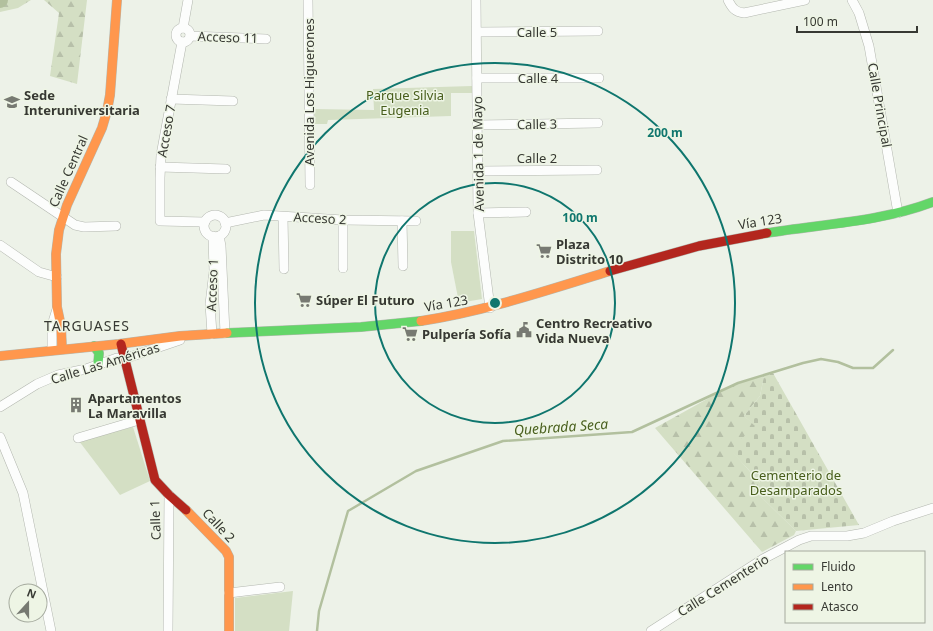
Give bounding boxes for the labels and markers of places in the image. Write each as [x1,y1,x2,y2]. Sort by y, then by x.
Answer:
place label: Sede Interuniversitaria [24,86,140,119]
school or university icon: Sede Interuniversitaria [3,93,21,111]
place label: Plaza Distrito 10 [556,235,623,268]
supermarket icon: Plaza Distrito 10 [535,242,553,260]
supermarket icon: Súper El Futuro [295,291,313,309]
place label: Súper El Futuro [316,291,415,309]
centre of rings [488,296,502,310]
place label: Centro Recreativo Vida Nueva [536,314,652,347]
public building icon: Centro Recreativo Vida Nueva [515,321,533,339]
supermarket icon: Pulpería Sofía [401,325,419,343]
place label: Pulpería Sofía [422,325,511,343]
place label: Apartamentos La Maravilla [88,389,181,422]
building icon: Apartamentos La Maravilla [67,396,85,414]

